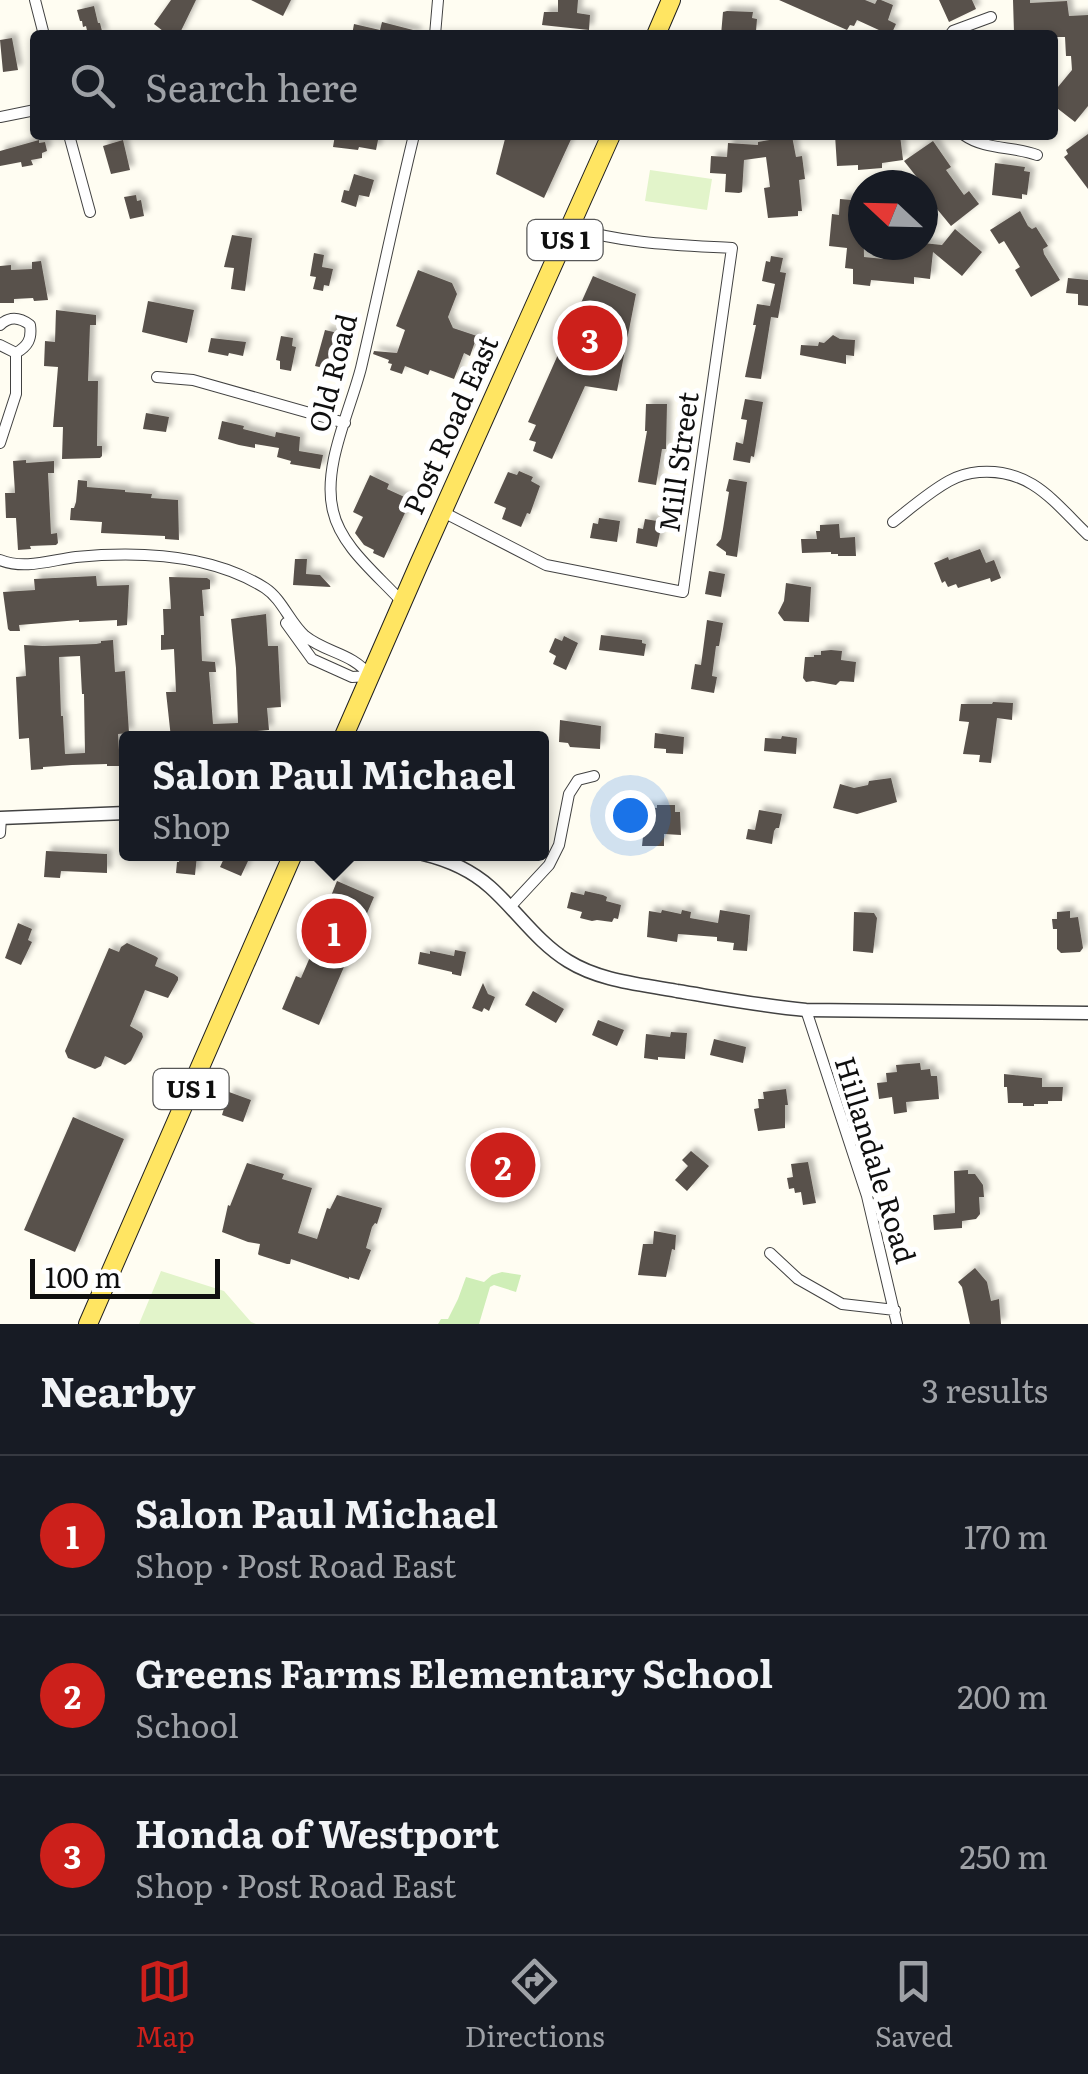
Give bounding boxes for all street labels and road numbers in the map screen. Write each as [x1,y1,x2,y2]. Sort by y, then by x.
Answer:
road number: US 1 [528,220,602,260]
street label: Old Road [296,309,366,436]
street label: Post Road East [391,327,508,520]
street label: Mill Street [646,388,708,535]
street label: Hillandale Road [826,1051,928,1268]
road number: US 1 [154,1069,228,1109]

